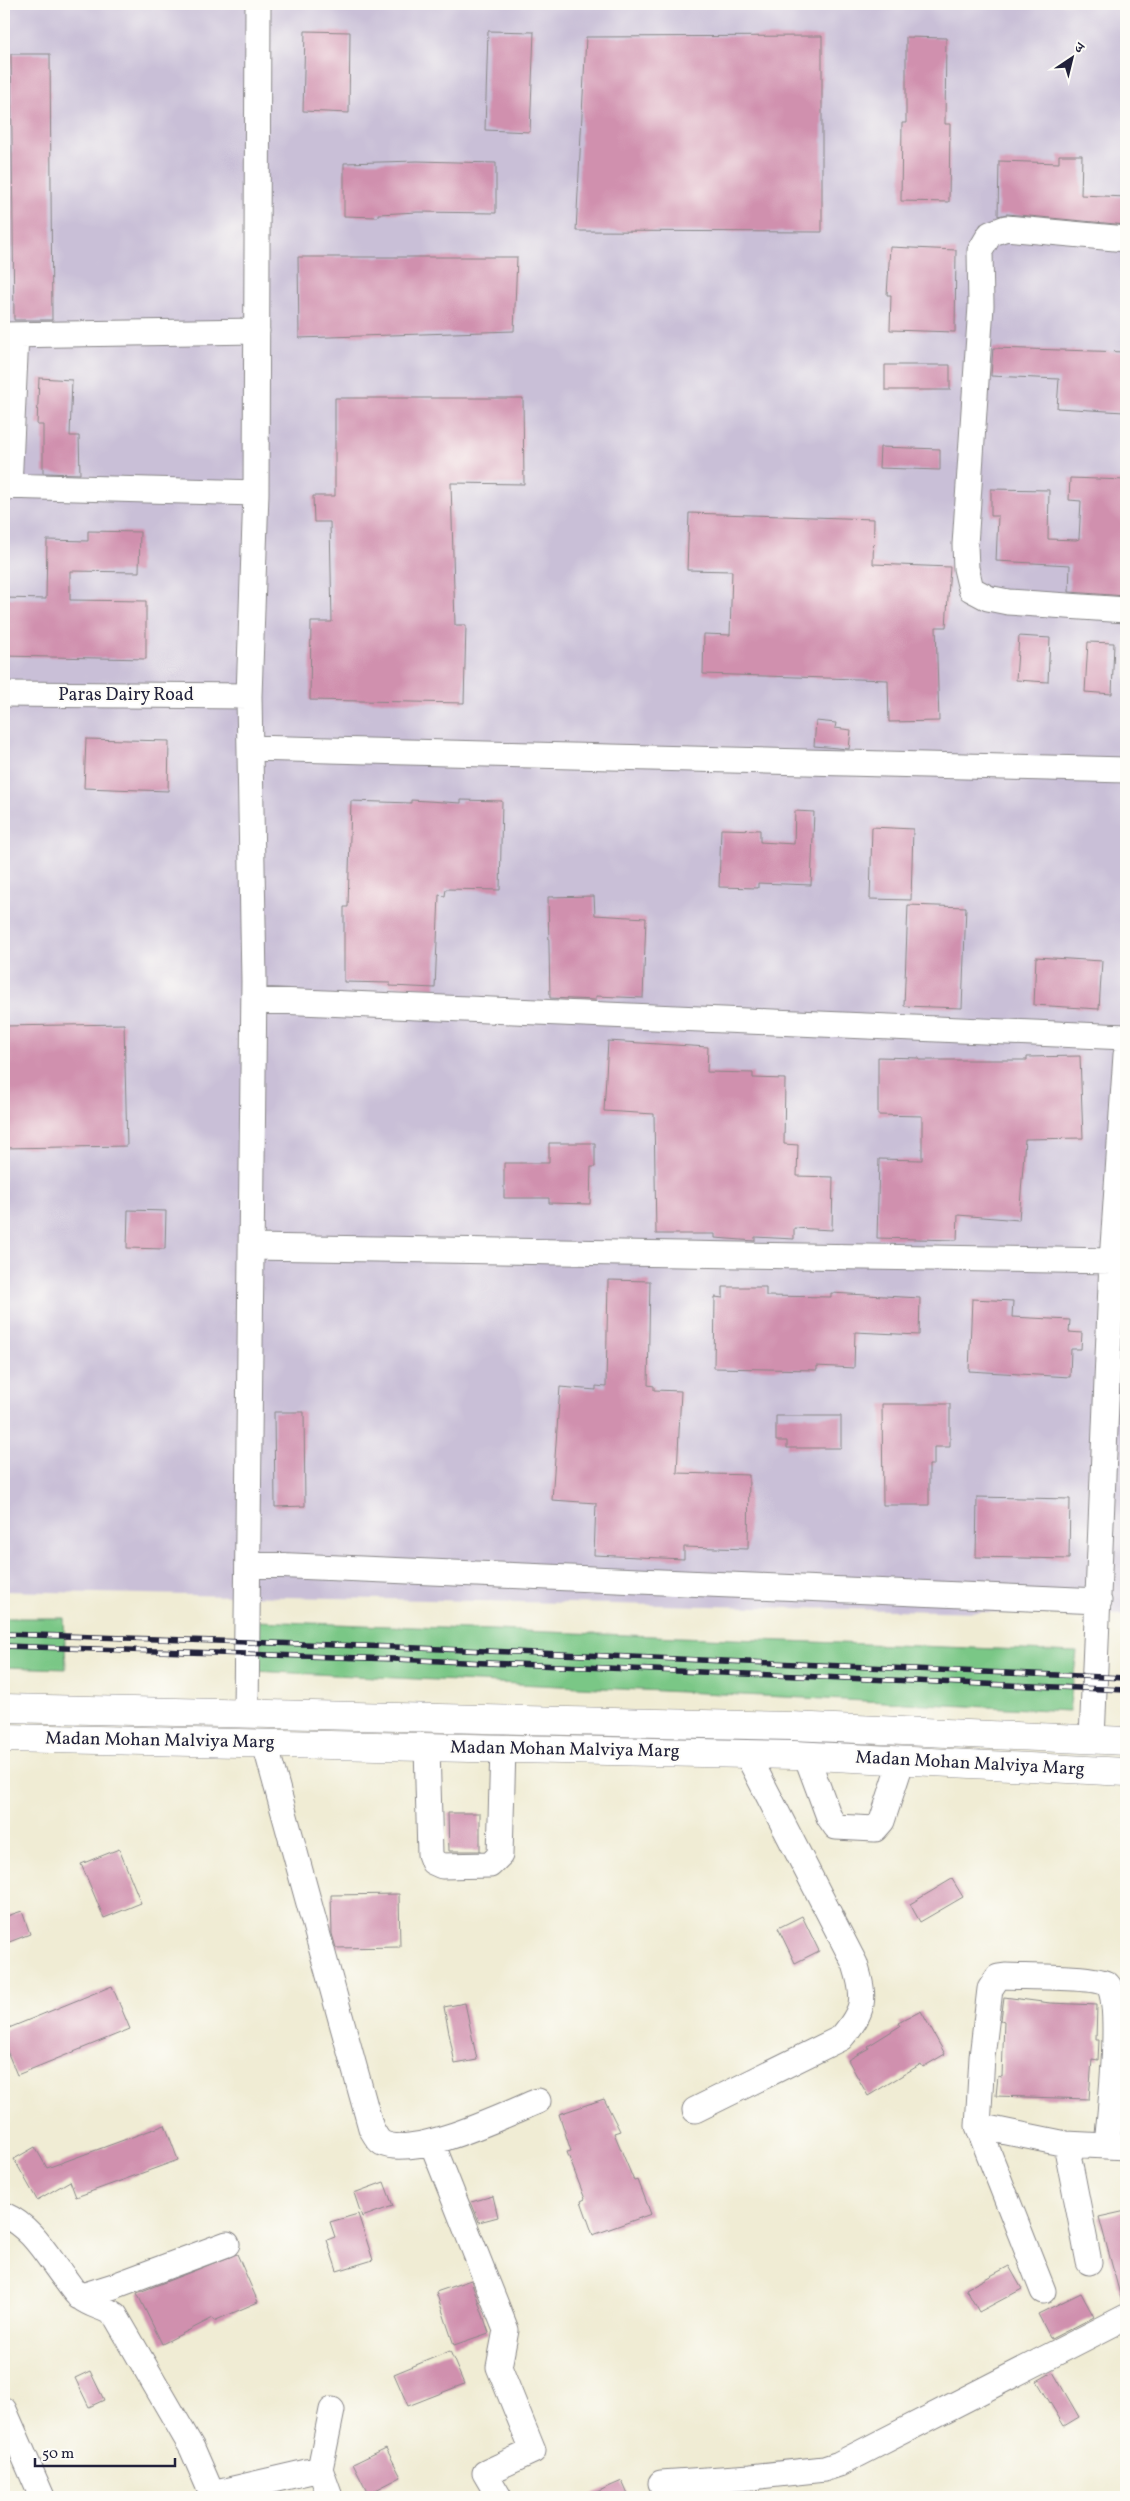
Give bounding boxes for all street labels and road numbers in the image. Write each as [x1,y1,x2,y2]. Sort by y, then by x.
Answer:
street label: Paras Dairy Road [58,683,194,708]
street label: Madan Mohan Malviya Marg [45,1726,275,1756]
street label: Madan Mohan Malviya Marg [450,1735,680,1765]
street label: Madan Mohan Malviya Marg [855,1746,1085,1782]

